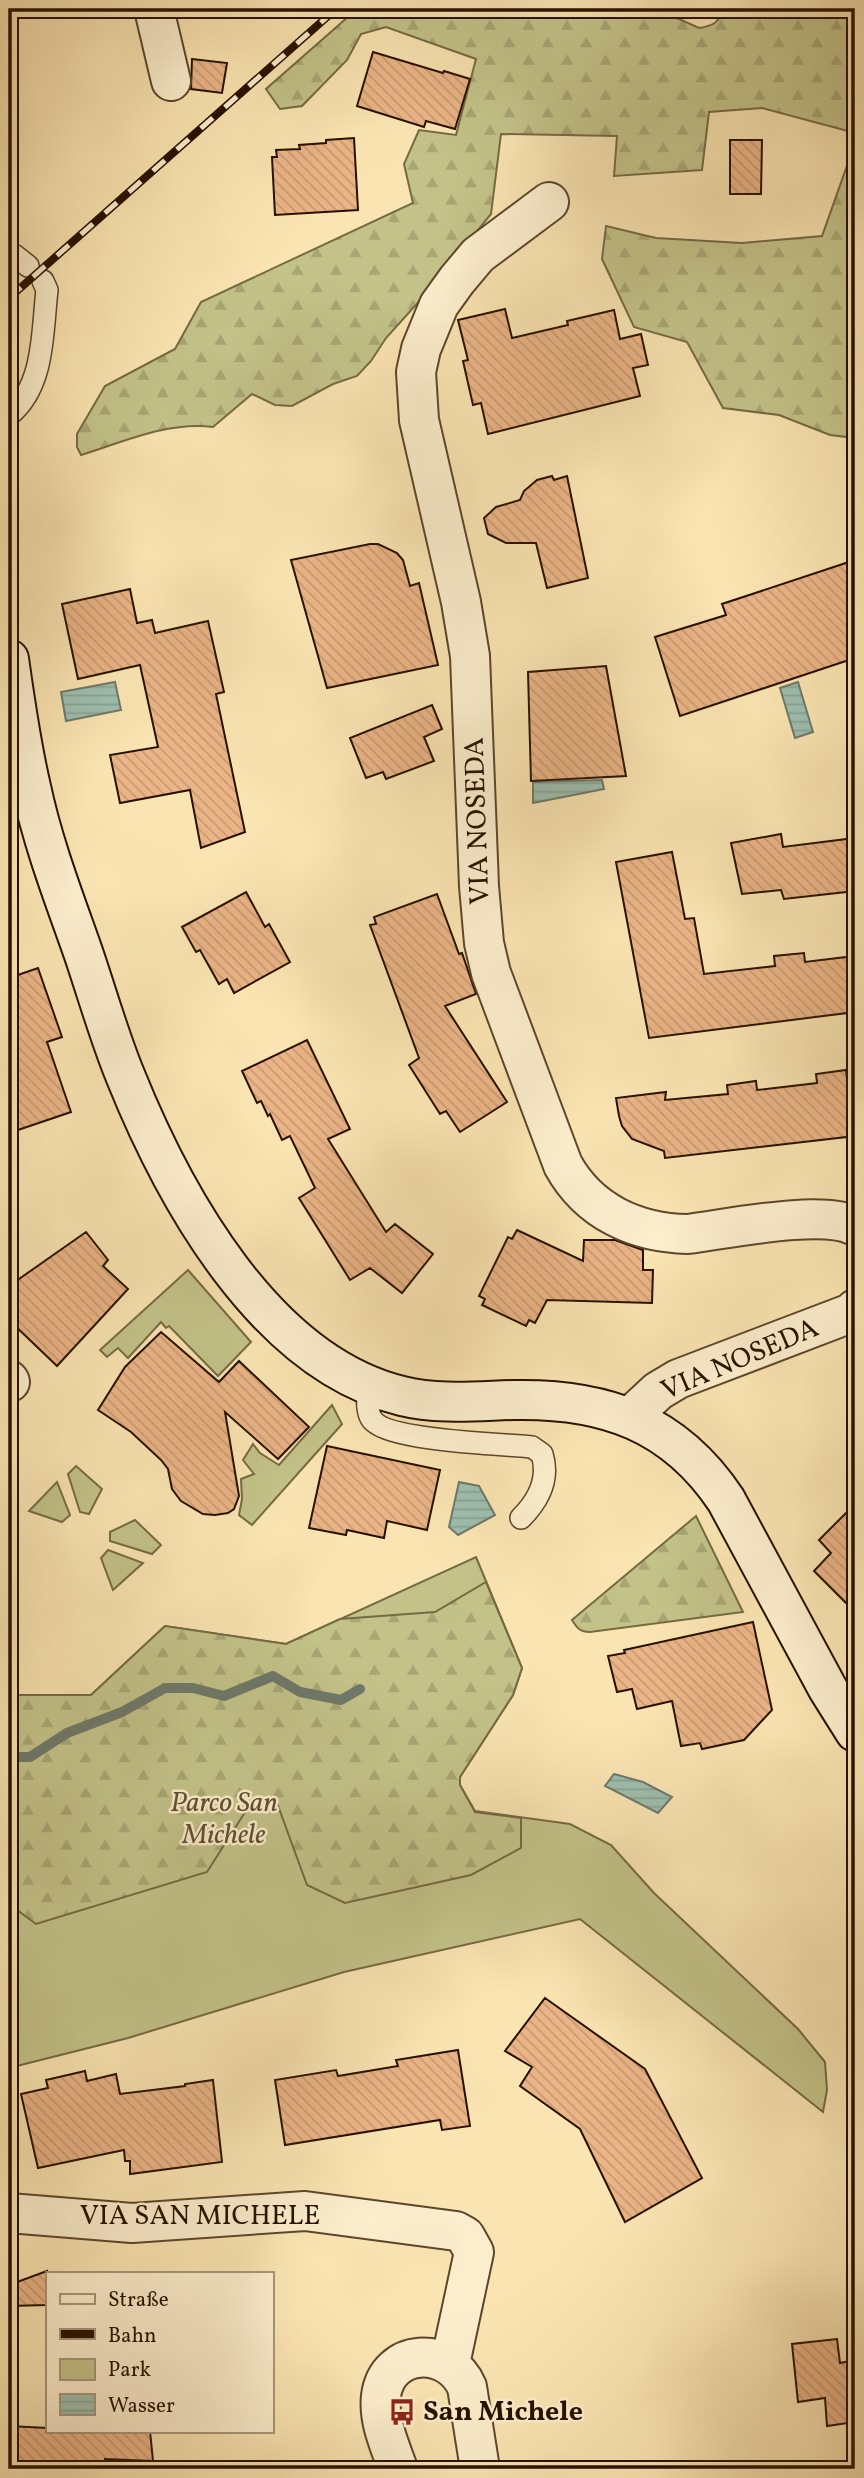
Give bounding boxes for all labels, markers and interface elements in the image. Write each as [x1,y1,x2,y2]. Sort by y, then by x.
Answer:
street label: VIA NOSEDA [456,736,500,905]
street label: VIA NOSEDA [655,1309,825,1411]
park label: Parco San Michele [170,1784,278,1855]
street label: VIA SAN MICHELE [80,2197,320,2236]
legend [46,2272,273,2432]
text: Straße [108,2286,169,2315]
text: Bahn [108,2322,157,2351]
text: Park [108,2356,151,2385]
text: Wasser [108,2392,175,2421]
place label: San Michele [423,2393,583,2432]
bus stop icon: San Michele [387,2397,417,2427]

